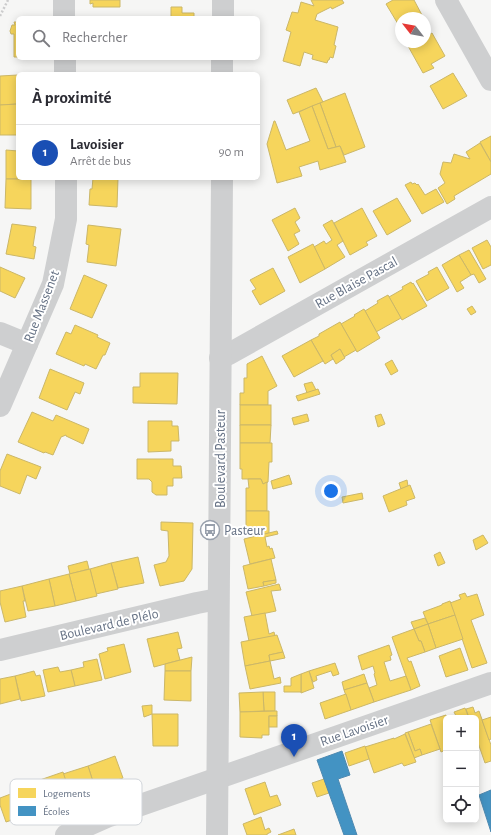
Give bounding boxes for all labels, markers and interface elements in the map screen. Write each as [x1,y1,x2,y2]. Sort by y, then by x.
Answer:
north arrow [395,12,431,48]
search box [16,16,260,60]
icon: search [30,27,52,49]
text: Rechercher [62,30,127,45]
text: À proximité [32,89,112,106]
text: Lavoisier [70,137,123,152]
text: 1 [43,146,47,159]
text: 90 m [218,146,244,159]
text: Arrêt de bus [70,155,131,168]
street label: Rue Blaise Pascal [313,254,400,311]
street label: Rue Massenet [22,268,62,344]
street label: Boulevard Pasteur [214,409,228,508]
your location [321,481,341,501]
bus stop icon: Pasteur [199,519,221,541]
place label: Pasteur [224,524,265,538]
street label: Boulevard de Plélo [58,607,160,643]
street label: Rue Lavoisier [318,713,391,749]
map controls [443,715,479,823]
button: + [443,715,479,751]
pin: 1 [281,724,307,757]
button: − [443,751,479,787]
legend [10,779,142,825]
button: locate [443,787,479,823]
text: Logements [43,788,90,799]
text: Écoles [43,805,70,817]

